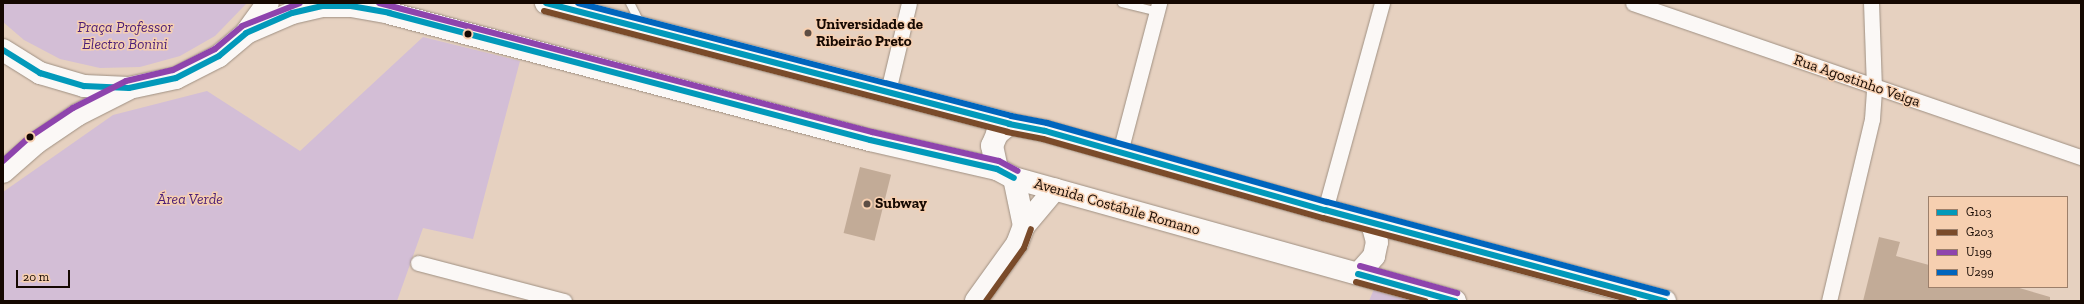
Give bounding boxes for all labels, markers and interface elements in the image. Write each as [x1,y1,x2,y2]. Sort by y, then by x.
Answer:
place label: Universidade de Ribeirão Preto [816,15,923,50]
park label: Praça Professor Electro Bonini [77,18,173,53]
marker: Universidade de Ribeirão Preto [803,28,813,38]
unlabelled marker [463,29,473,39]
street label: Rua Agostinho Veiga [1791,51,1923,111]
unlabelled marker [25,132,35,142]
street label: Avenida Costábile Romano [1032,175,1202,239]
park label: Área Verde [157,191,223,209]
place label: Subway [875,195,927,213]
legend [1928,196,2068,288]
marker: Subway [862,199,872,209]
text: G103 [1966,205,1992,219]
text: G203 [1966,225,1993,239]
text: U199 [1966,245,1992,259]
scale bar [18,262,72,288]
text: U299 [1966,265,1994,279]
text: 20 m [23,270,49,284]

